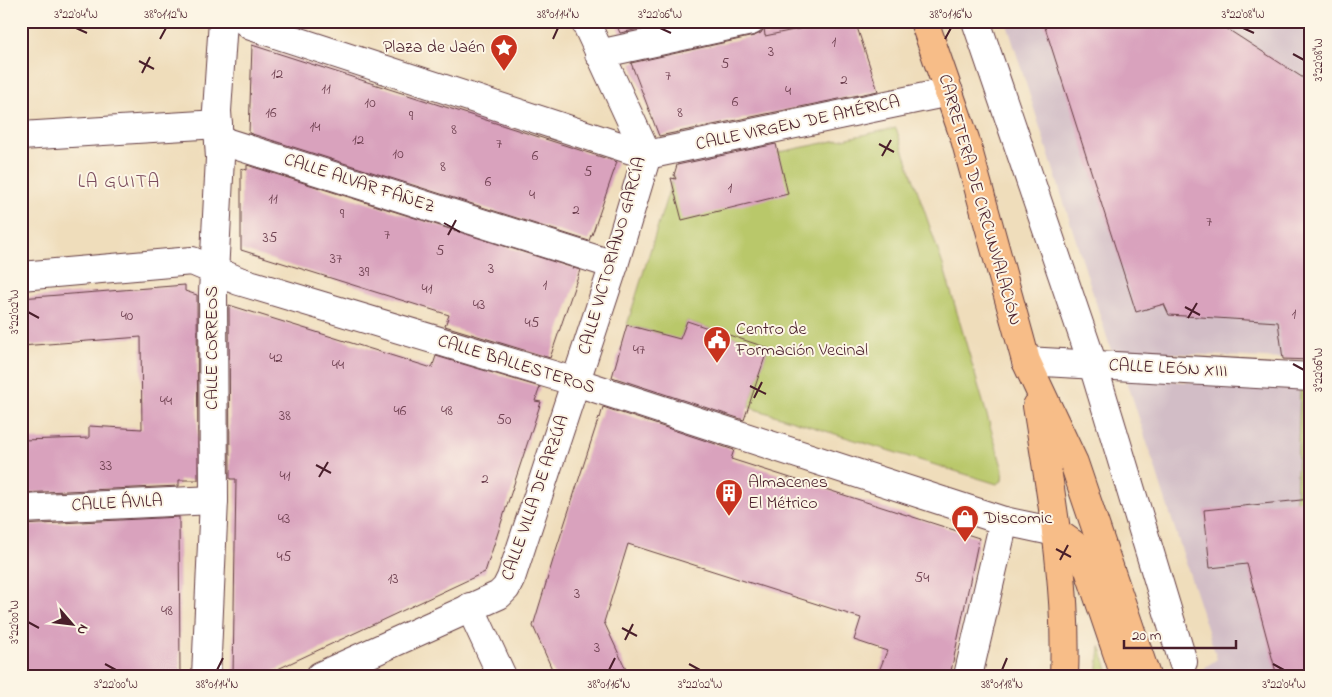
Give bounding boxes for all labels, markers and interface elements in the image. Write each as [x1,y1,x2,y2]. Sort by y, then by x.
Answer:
text: 3°22'04"W [54,6,98,24]
text: 38°01'12"N [144,6,188,24]
text: 38°01'14"N [537,6,579,24]
text: 3°22'06"W [638,6,682,24]
text: 38°01'16"N [930,6,972,24]
text: 3°22'08"W [1221,6,1265,24]
house number: 1 [832,31,837,53]
place icon: Plaza de Jaén [489,33,519,72]
place label: Plaza de Jaén [383,35,485,61]
text: 3°22'08"W [1310,38,1328,82]
house number: 3 [768,41,774,63]
house number: 5 [721,53,730,75]
house number: 12 [271,63,284,85]
house number: 7 [665,65,671,87]
house number: 2 [840,69,848,91]
street label: CARRETERA DE CIRCUNVALACIÓN [931,71,1027,329]
house number: 11 [321,78,331,100]
house number: 4 [785,80,791,102]
street label: CALLE VIRGEN DE AMÉRICA [694,90,902,158]
house number: 6 [732,91,739,113]
house number: 10 [364,92,376,114]
house number: 16 [265,102,277,124]
house number: 8 [677,102,683,124]
house number: 9 [409,105,414,127]
house number: 14 [310,116,320,138]
house number: 8 [451,119,457,141]
house number: 12 [352,129,365,151]
house number: 7 [496,133,502,155]
house number: 10 [392,143,404,165]
house number: 6 [532,145,539,167]
street label: CALLE ALVAR FÁÑEZ [280,147,438,221]
street label: CALLE VICTORIANO GARCÍA [572,154,654,358]
house number: 8 [440,156,446,178]
house number: 5 [584,161,593,183]
district label: LA GUITA [78,169,160,196]
house number: 6 [485,171,492,193]
house number: 1 [728,177,733,199]
house number: 4 [529,184,535,206]
house number: 11 [268,188,278,210]
house number: 2 [572,199,580,221]
house number: 9 [340,203,345,225]
house number: 7 [1206,211,1212,233]
house number: 7 [384,224,390,246]
house number: 35 [263,227,278,249]
house number: 5 [436,240,445,262]
house number: 37 [330,248,342,270]
house number: 3 [488,258,494,280]
house number: 39 [359,261,370,283]
house number: 1 [543,274,548,296]
house number: 41 [422,278,433,300]
street label: CALLE CORREOS [200,286,226,410]
text: 3°22'02"W [6,290,24,334]
house number: 43 [473,294,485,316]
house number: 1 [1292,303,1297,325]
house number: 40 [121,305,134,327]
house number: 45 [525,312,540,334]
place label: Centro de Formación Vecinal [735,317,868,364]
public building icon: Centro de Formación Vecinal [702,325,732,364]
street label: CALLE BALLESTEROS [434,329,598,401]
house number: 47 [633,339,645,361]
house number: 42 [269,347,283,369]
text: 3°22'06"W [1310,348,1328,392]
street label: CALLE LEÓN XIII [1108,353,1228,385]
house number: 44 [332,354,344,376]
house number: 44 [160,390,172,412]
house number: 46 [394,400,407,422]
house number: 48 [441,400,453,422]
house number: 38 [279,405,291,427]
house number: 50 [496,409,512,431]
street label: CALLE VILLA DE ARZÚA [495,412,577,584]
house number: 33 [100,455,112,477]
house number: 41 [280,465,291,487]
house number: 2 [481,468,489,490]
place label: Almacenes El Métrico [748,470,828,517]
building icon: Almacenes El Métrico [714,478,744,517]
street label: CALLE ÁVILA [71,489,163,519]
shop icon: Discomic [950,504,980,543]
place label: Discomic [983,506,1052,532]
house number: 43 [278,508,290,530]
house number: 45 [277,546,292,568]
house number: 54 [915,567,929,589]
house number: 13 [388,568,398,590]
house number: 3 [574,583,580,605]
text: 3°22'00"W [6,600,24,644]
north arrow [48,600,98,650]
house number: 48 [161,600,173,622]
scale bar [1124,617,1237,649]
text: N [71,620,94,639]
text: 20 m [1132,625,1162,647]
house number: 3 [594,637,600,659]
text: 3°22'00"W [94,676,138,694]
text: 38°01'14"N [196,676,238,694]
text: 38°01'16"N [588,676,630,694]
text: 3°22'02"W [678,676,722,694]
text: 38°01'18"N [981,676,1023,694]
text: 3°22'04"W [1262,676,1306,694]

